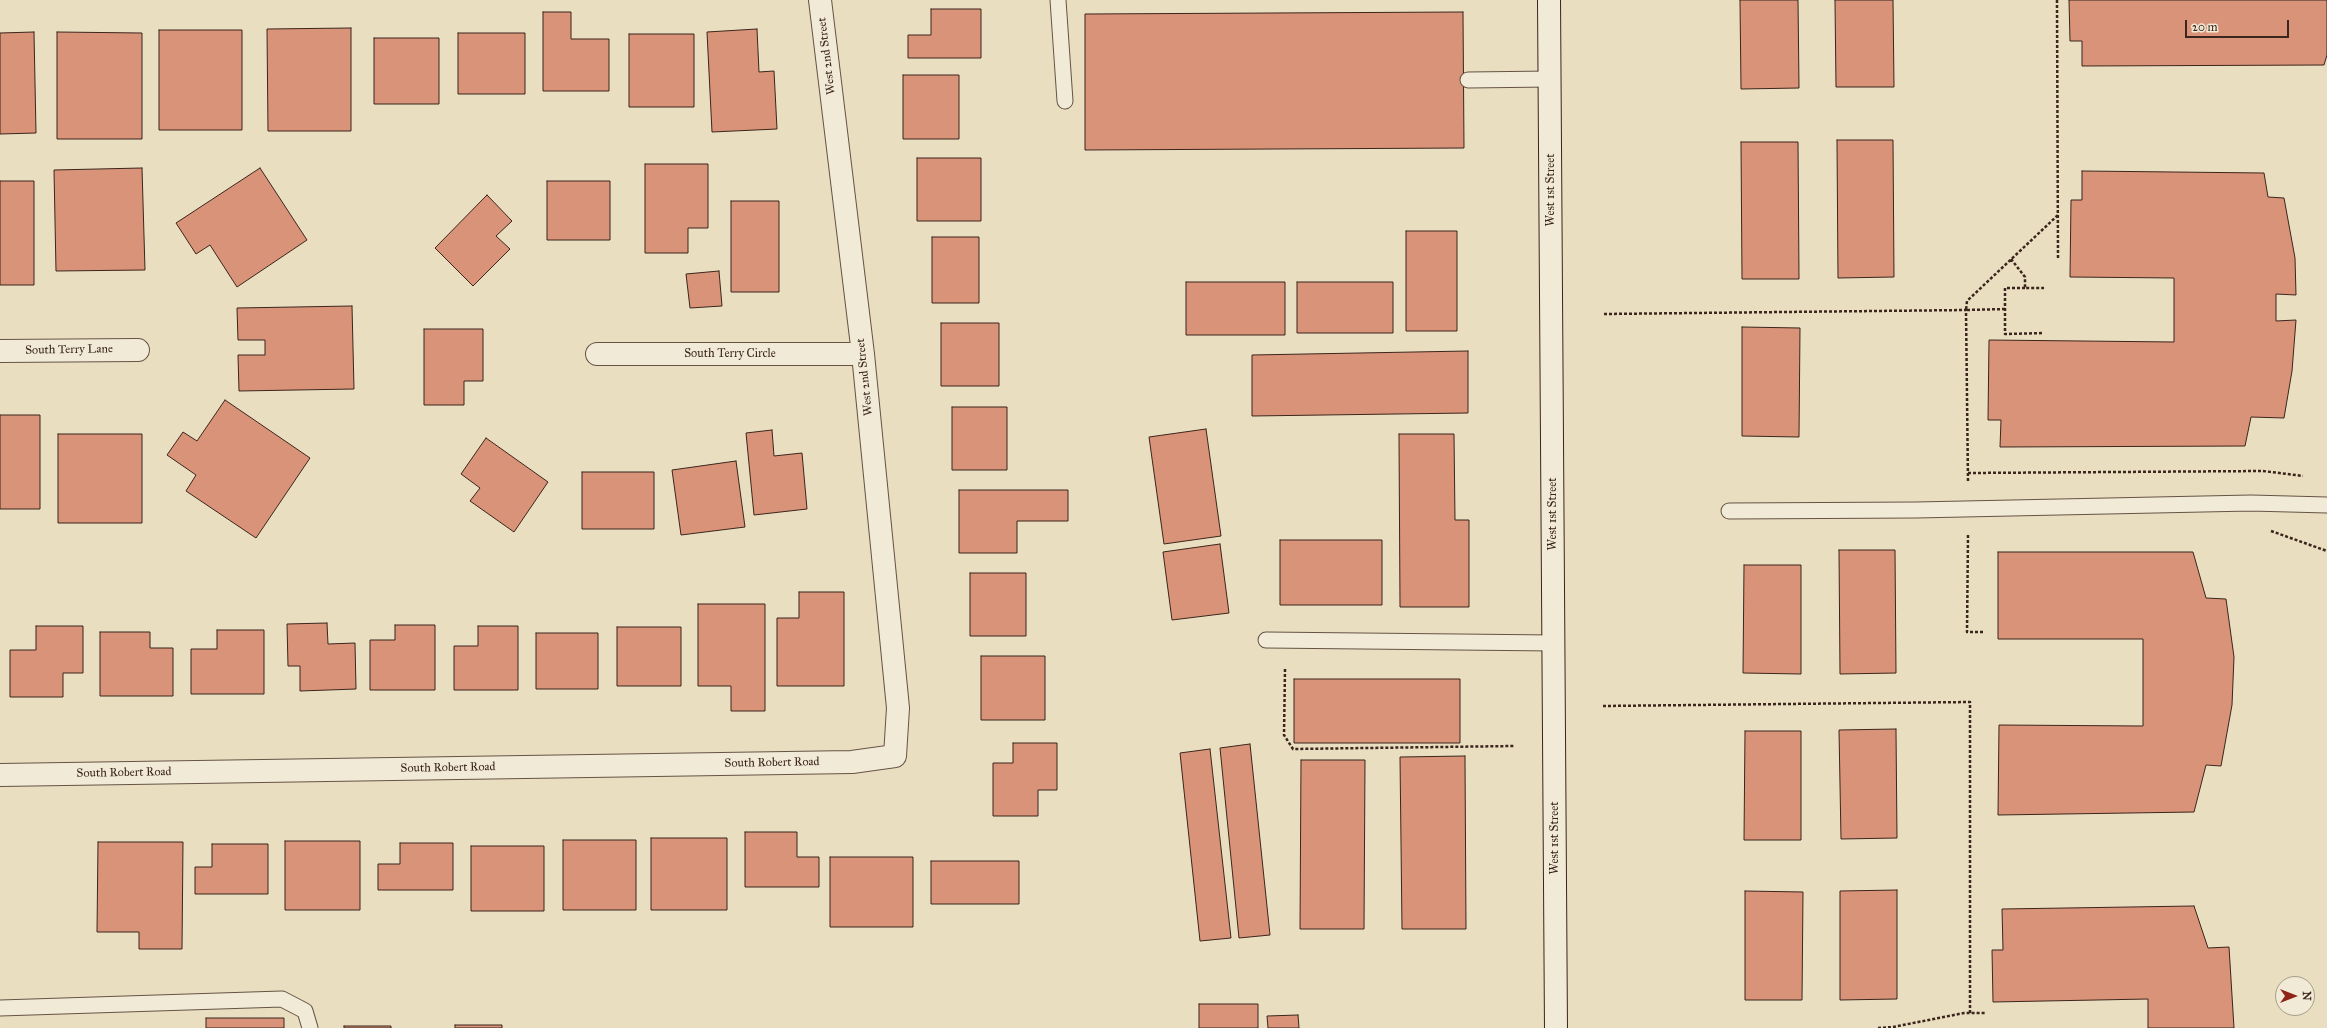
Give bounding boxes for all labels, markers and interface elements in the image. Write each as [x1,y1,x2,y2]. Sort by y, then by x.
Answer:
scale bar [2187,12,2291,38]
street label: West 2nd Street [815,16,839,96]
text: 20 m [2192,20,2218,34]
street label: West 1st Street [1544,154,1558,226]
street label: West 2nd Street [854,337,876,417]
street label: South Terry Lane [25,342,113,358]
street label: South Terry Circle [684,347,776,361]
street label: West 1st Street [1546,478,1560,550]
street label: South Robert Road [724,755,820,771]
street label: South Robert Road [400,760,496,776]
street label: South Robert Road [76,765,172,781]
street label: West 1st Street [1548,802,1562,874]
north arrow [2275,976,2315,1016]
text: N [2300,991,2313,1001]

